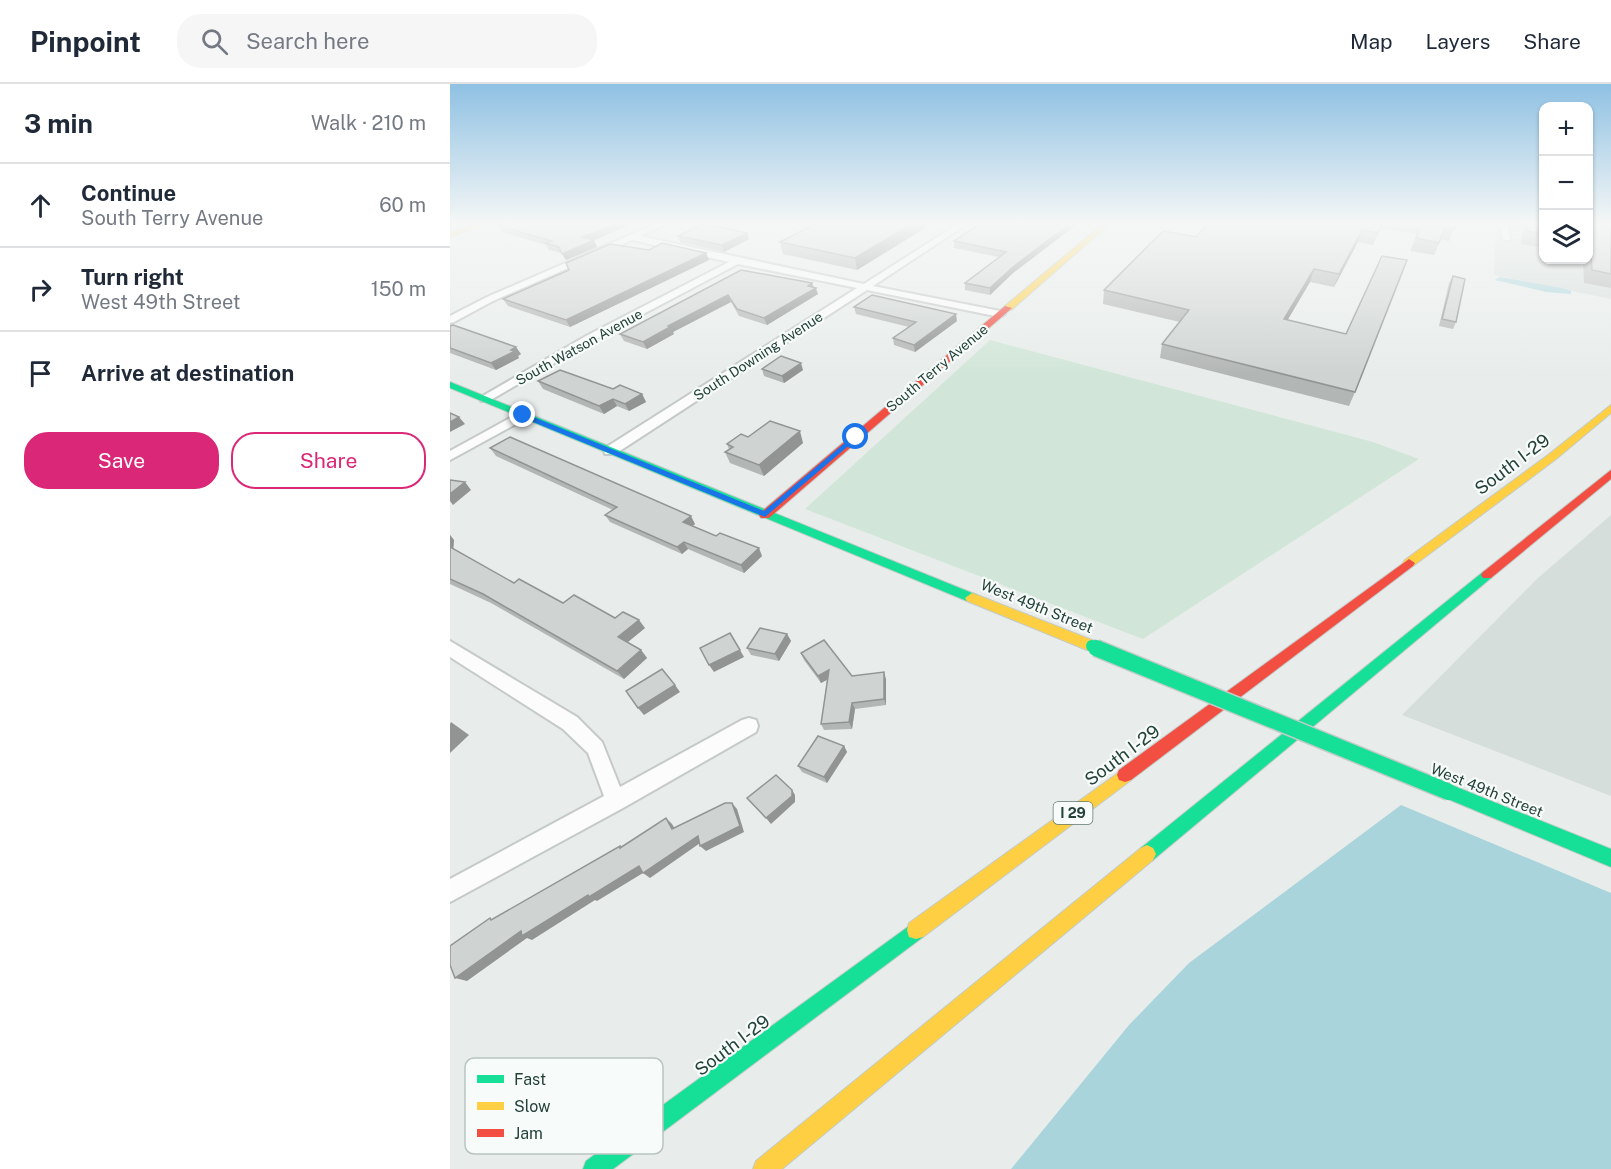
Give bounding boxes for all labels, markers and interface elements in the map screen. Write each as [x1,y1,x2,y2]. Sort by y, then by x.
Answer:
search box [177,14,597,68]
text: Pinpoint [30,25,141,58]
icon: search [198,25,231,58]
text: Search here [246,28,369,54]
text: Map [1350,29,1393,54]
text: Layers [1426,29,1490,54]
text: Share [1523,29,1581,54]
map controls [1539,102,1593,264]
button: + [1539,102,1593,156]
text: 3 min [24,108,93,139]
text: Walk · 210 m [311,111,426,135]
button: − [1539,156,1593,210]
text: Continue [81,180,176,206]
icon: ahead [24,189,57,222]
text: 60 m [379,193,426,217]
text: South Terry Avenue [81,206,263,230]
button: layers [1539,210,1593,264]
text: Turn right [81,264,184,290]
icon: right [24,273,57,306]
text: 150 m [371,277,426,301]
text: West 49th Street [81,290,241,314]
street label: South Watson Avenue [513,306,645,388]
street label: South Downing Avenue [690,308,826,404]
street label: South Terry Avenue [883,321,991,415]
icon: arrive [24,357,57,390]
text: Arrive at destination [81,360,294,386]
route end [509,401,535,427]
route start [842,423,868,449]
street label: South I-29 [1470,429,1554,499]
button: Save [24,432,219,489]
button: Share [231,432,426,489]
street label: West 49th Street [978,576,1096,636]
street label: South I-29 [1080,720,1164,790]
street label: West 49th Street [1428,760,1546,820]
road number: I 29 [1054,802,1092,824]
street label: South I-29 [690,1010,774,1080]
legend [465,1058,663,1154]
text: Fast [514,1070,546,1089]
text: Slow [514,1097,551,1116]
text: Jam [514,1124,543,1143]

